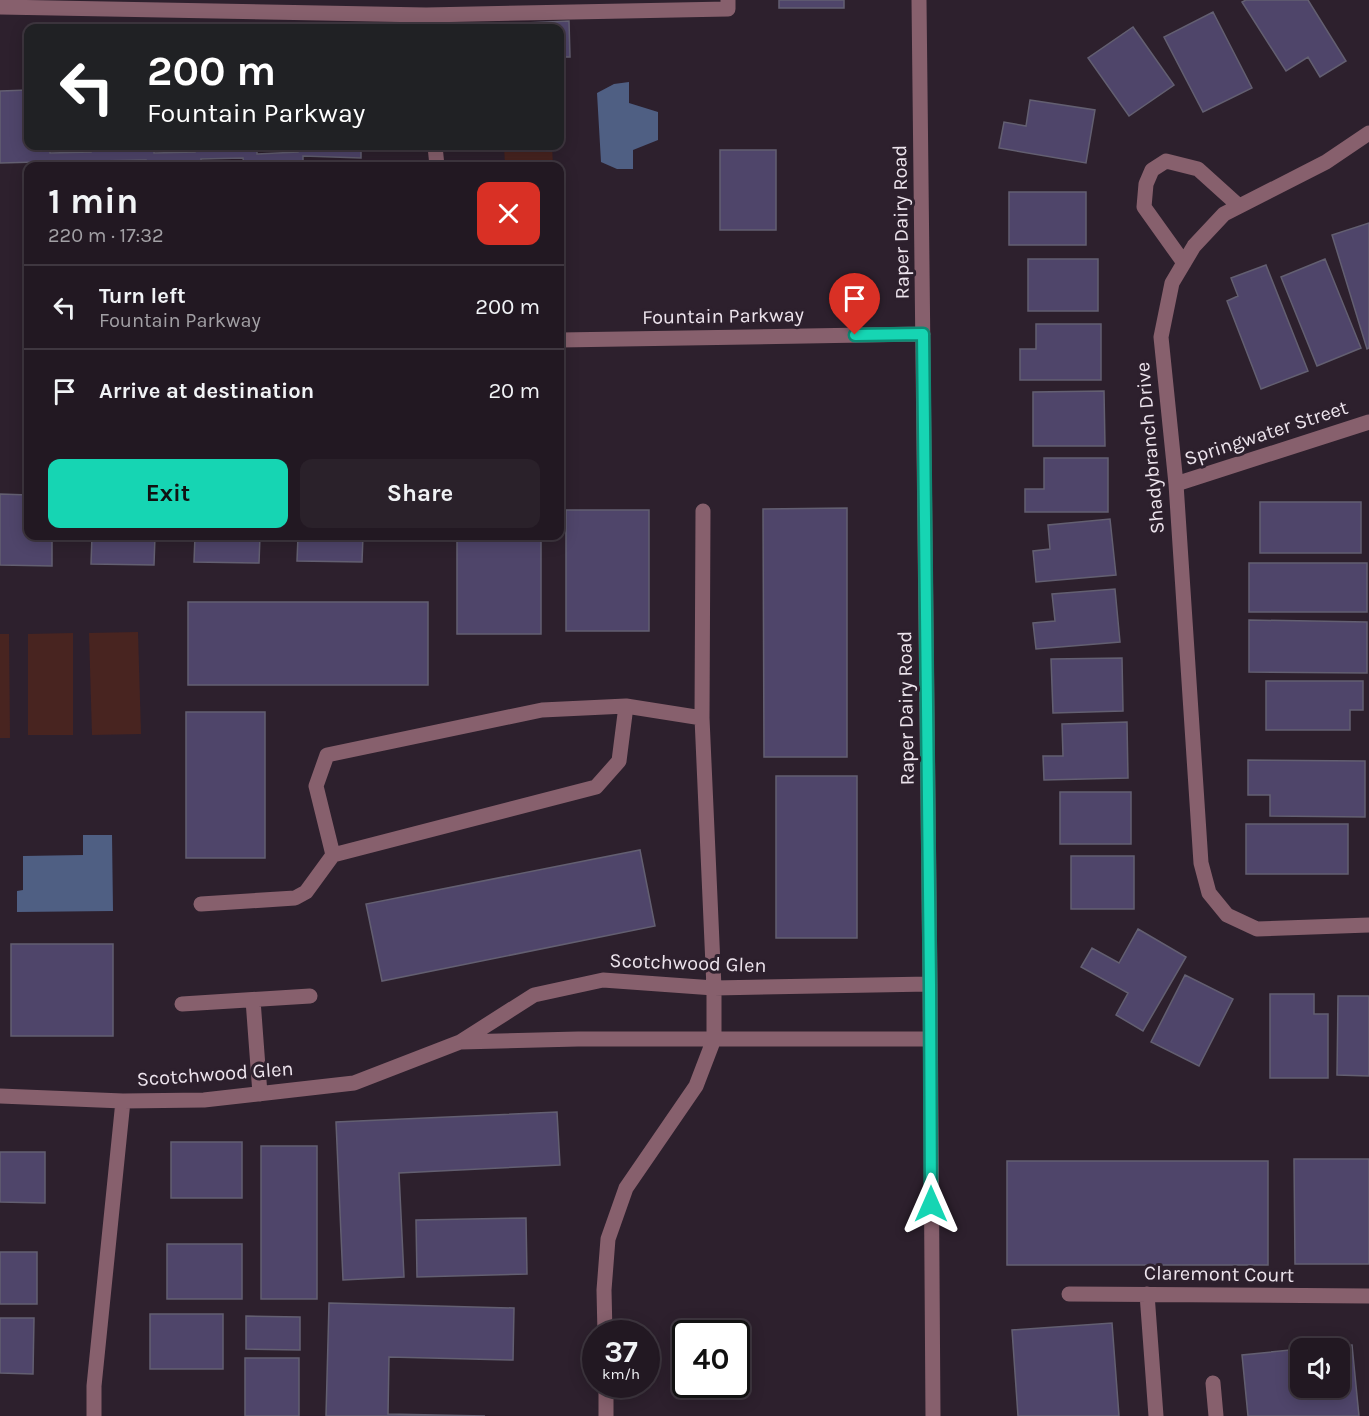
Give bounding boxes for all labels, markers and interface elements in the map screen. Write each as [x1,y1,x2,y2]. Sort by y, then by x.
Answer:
text: 200 m [147,46,276,96]
icon: left [48,48,126,126]
text: Fountain Parkway [147,97,365,129]
street label: Raper Dairy Road [888,144,914,300]
text: 1 min [48,180,138,222]
button: close [477,182,540,245]
text: 220 m · 17:32 [48,224,164,247]
pin [829,273,880,335]
icon: arrive [838,282,871,315]
text: Turn left [99,283,186,309]
icon: left [48,291,81,324]
text: 200 m [475,294,540,320]
street label: Fountain Parkway [642,303,804,329]
text: Fountain Parkway [99,309,261,332]
street label: Shadybranch Drive [1131,361,1169,535]
icon: arrive [48,375,81,408]
text: Arrive at destination [99,378,314,404]
text: 20 m [488,378,540,404]
street label: Springwater Street [1181,396,1351,470]
button: Exit [48,459,288,528]
button: Share [300,459,540,528]
street label: Raper Dairy Road [893,630,919,786]
street label: Scotchwood Glen [609,949,767,977]
street label: Scotchwood Glen [136,1057,294,1091]
position arrow [899,1172,963,1236]
street label: Claremont Court [1144,1261,1295,1287]
speed limit sign: 40 [672,1320,750,1398]
text: 37 [604,1334,638,1370]
map controls [1290,1338,1350,1398]
button: sound [1290,1338,1350,1398]
text: km/h [602,1365,640,1383]

